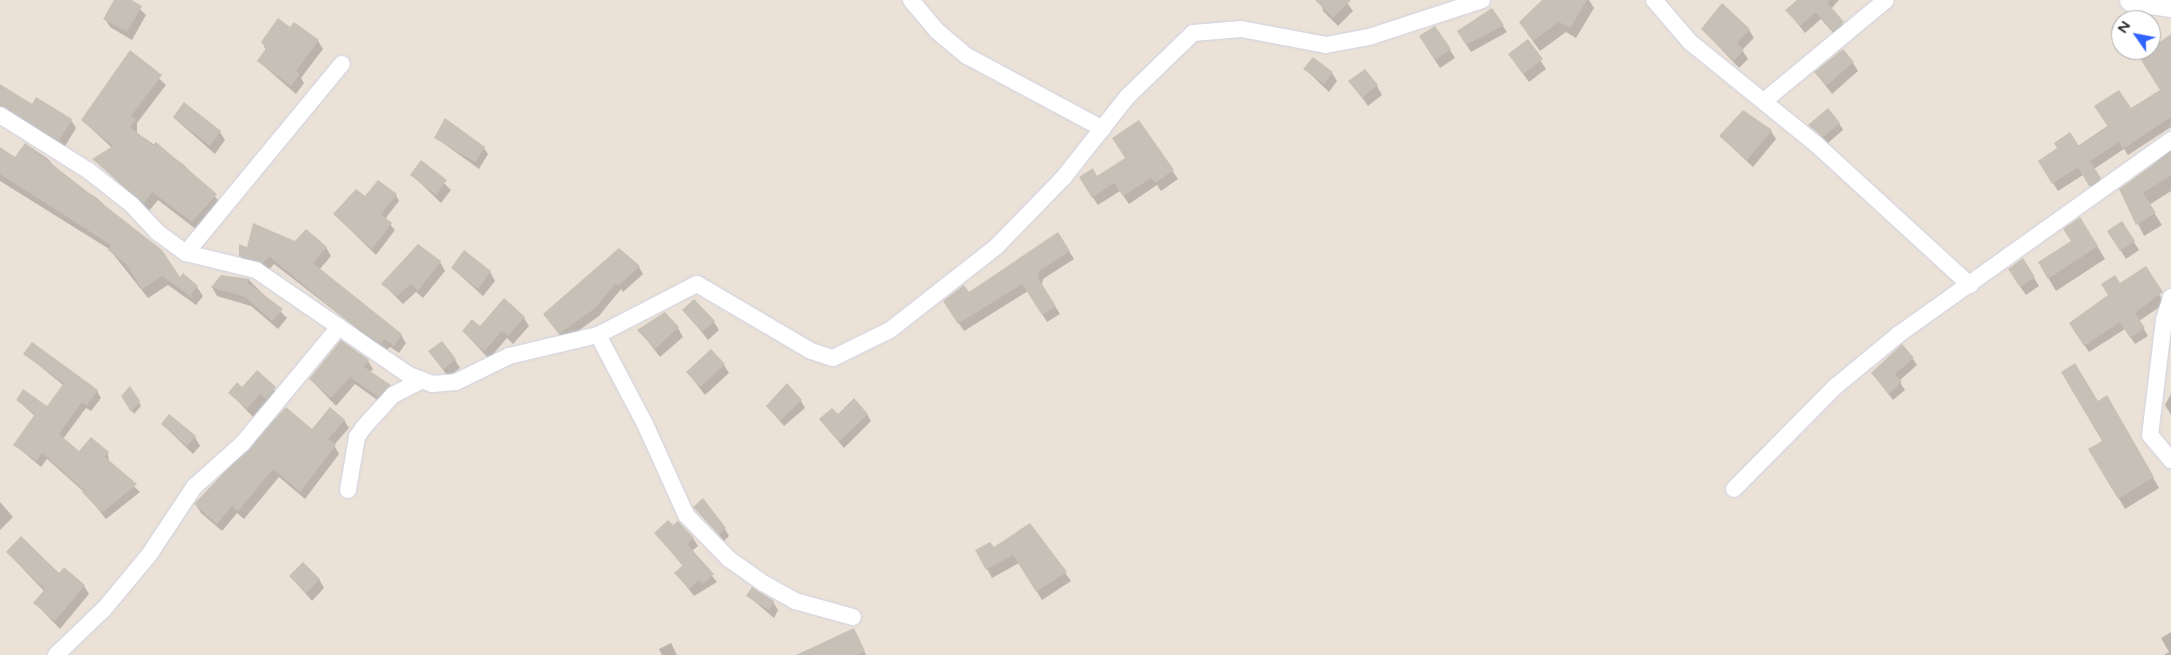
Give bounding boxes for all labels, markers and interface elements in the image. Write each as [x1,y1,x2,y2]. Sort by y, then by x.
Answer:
north arrow [2111,10,2161,60]
text: N [2114,18,2134,36]

